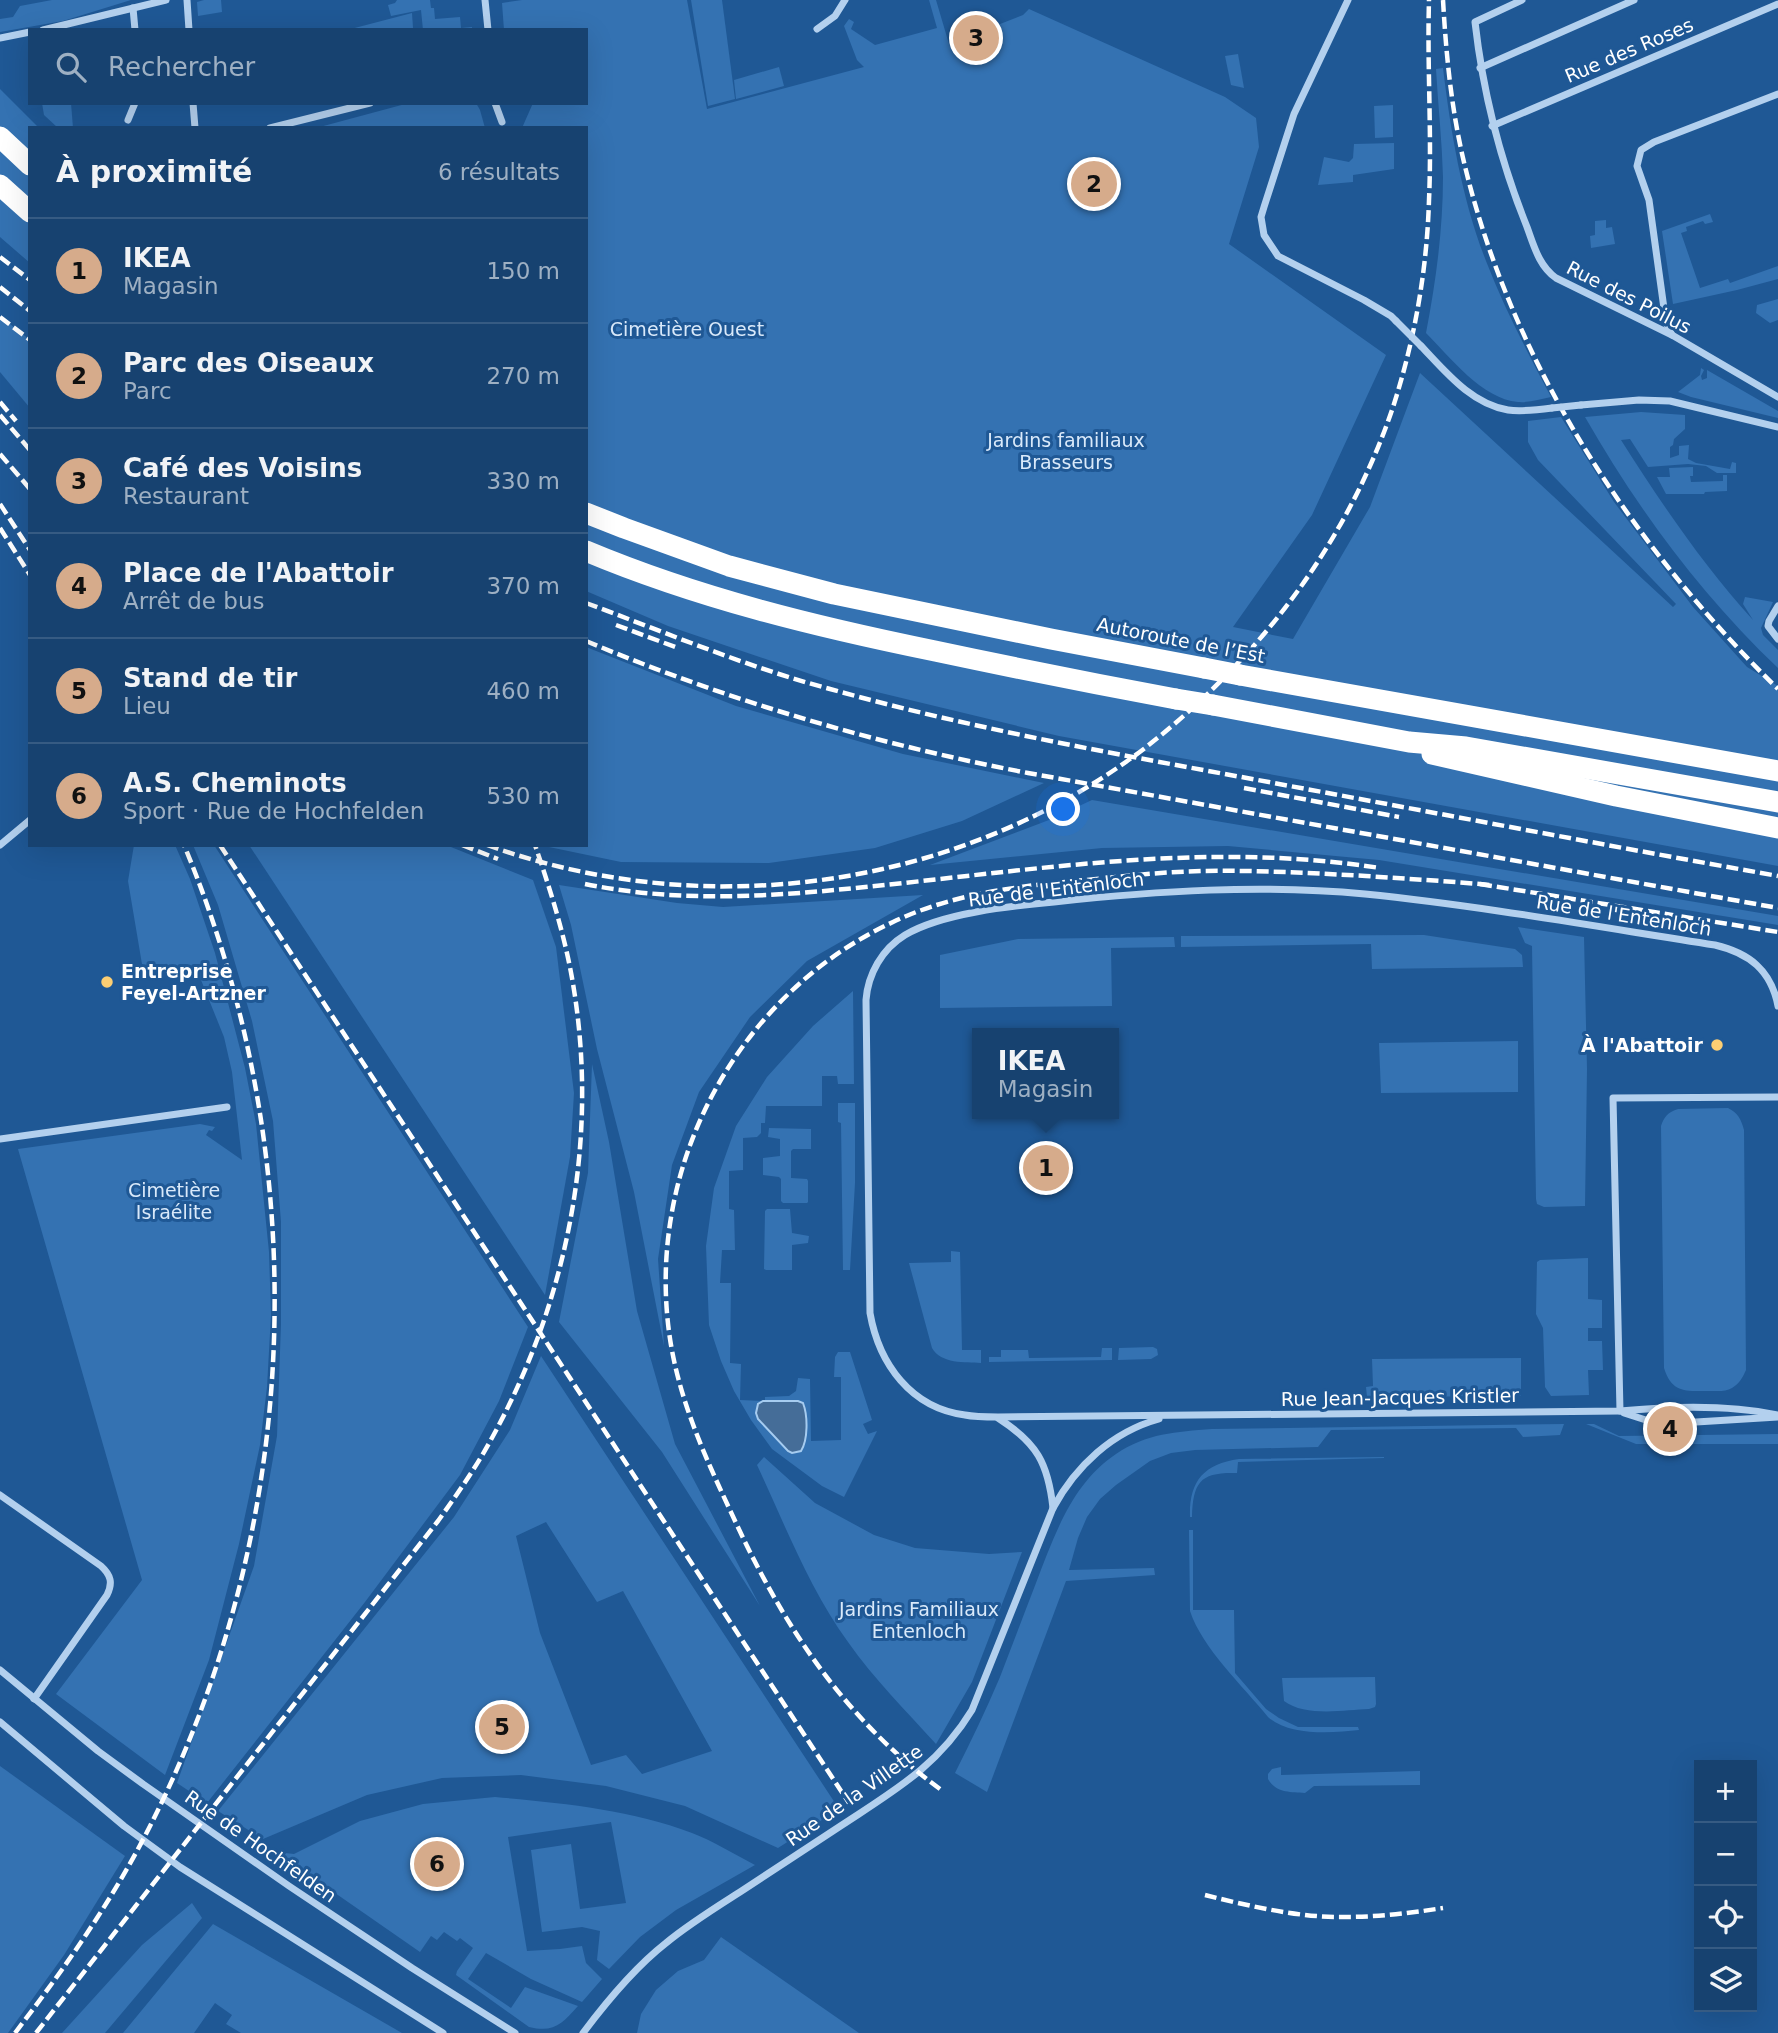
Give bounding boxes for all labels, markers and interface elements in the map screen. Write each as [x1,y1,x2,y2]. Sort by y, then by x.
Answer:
pin: 3 [953,12,999,64]
street label: Rue des Roses [1562,13,1696,87]
search box [28,28,588,105]
icon: search [52,48,90,86]
text: Rechercher [108,52,255,82]
text: À proximité [56,154,252,189]
pin: 2 [1071,158,1117,210]
text: 6 résultats [438,159,560,185]
text: IKEA [123,243,191,273]
street label: Rue des Poilus [1563,256,1695,338]
text: 1 [71,258,87,284]
text: 150 m [486,258,560,284]
text: Magasin [123,273,219,299]
park label: Cimetière Ouest [610,318,764,340]
text: Parc des Oiseaux [123,348,374,378]
text: 2 [71,363,87,389]
text: 270 m [486,363,560,389]
text: Parc [123,378,172,404]
park label: Jardins familiaux Brasseurs [986,429,1145,473]
text: Café des Voisins [123,453,362,483]
text: 3 [71,468,87,494]
text: 330 m [486,468,560,494]
text: Restaurant [123,483,249,509]
text: Place de l'Abattoir [123,558,394,588]
text: 4 [71,573,87,599]
text: 370 m [486,573,560,599]
text: Arrêt de bus [123,588,264,614]
street label: Autoroute de l’Est [1095,613,1267,667]
text: Stand de tir [123,663,297,693]
text: 5 [71,678,87,704]
text: 460 m [486,678,560,704]
text: Lieu [123,693,171,719]
text: A.S. Cheminots [123,768,347,798]
text: 6 [71,783,87,809]
text: 530 m [486,783,560,809]
your location [1046,792,1080,826]
text: Sport · Rue de Hochfelden [123,798,424,824]
street label: Rue de l'Entenloch [967,867,1145,911]
street label: Rue de l'Entenloch [1535,890,1713,940]
place label: Entreprise Feyel-Artzner [121,960,266,1004]
marker: Entreprise Feyel-Artzner [99,974,115,990]
popup [972,1028,1119,1119]
place label: À l'Abattoir [1581,1034,1704,1056]
marker: À l'Abattoir [1709,1037,1725,1053]
text: IKEA [998,1046,1065,1076]
text: Magasin [998,1076,1093,1102]
pin: 1 [1023,1142,1069,1194]
park label: Cimetière Israélite [128,1179,220,1223]
street label: Rue Jean-Jacques Kristler [1281,1384,1519,1410]
pin: 4 [1647,1403,1693,1455]
park label: Jardins Familiaux Entenloch [838,1598,999,1642]
pin: 5 [479,1701,525,1753]
street label: Rue de la Villette [782,1740,926,1850]
map controls [1694,1760,1757,2012]
button: + [1694,1760,1757,1823]
street label: Rue de Hochfelden [181,1785,341,1907]
button: − [1694,1823,1757,1886]
pin: 6 [414,1838,460,1890]
button: locate [1694,1886,1757,1949]
button: layers [1694,1949,1757,2012]

